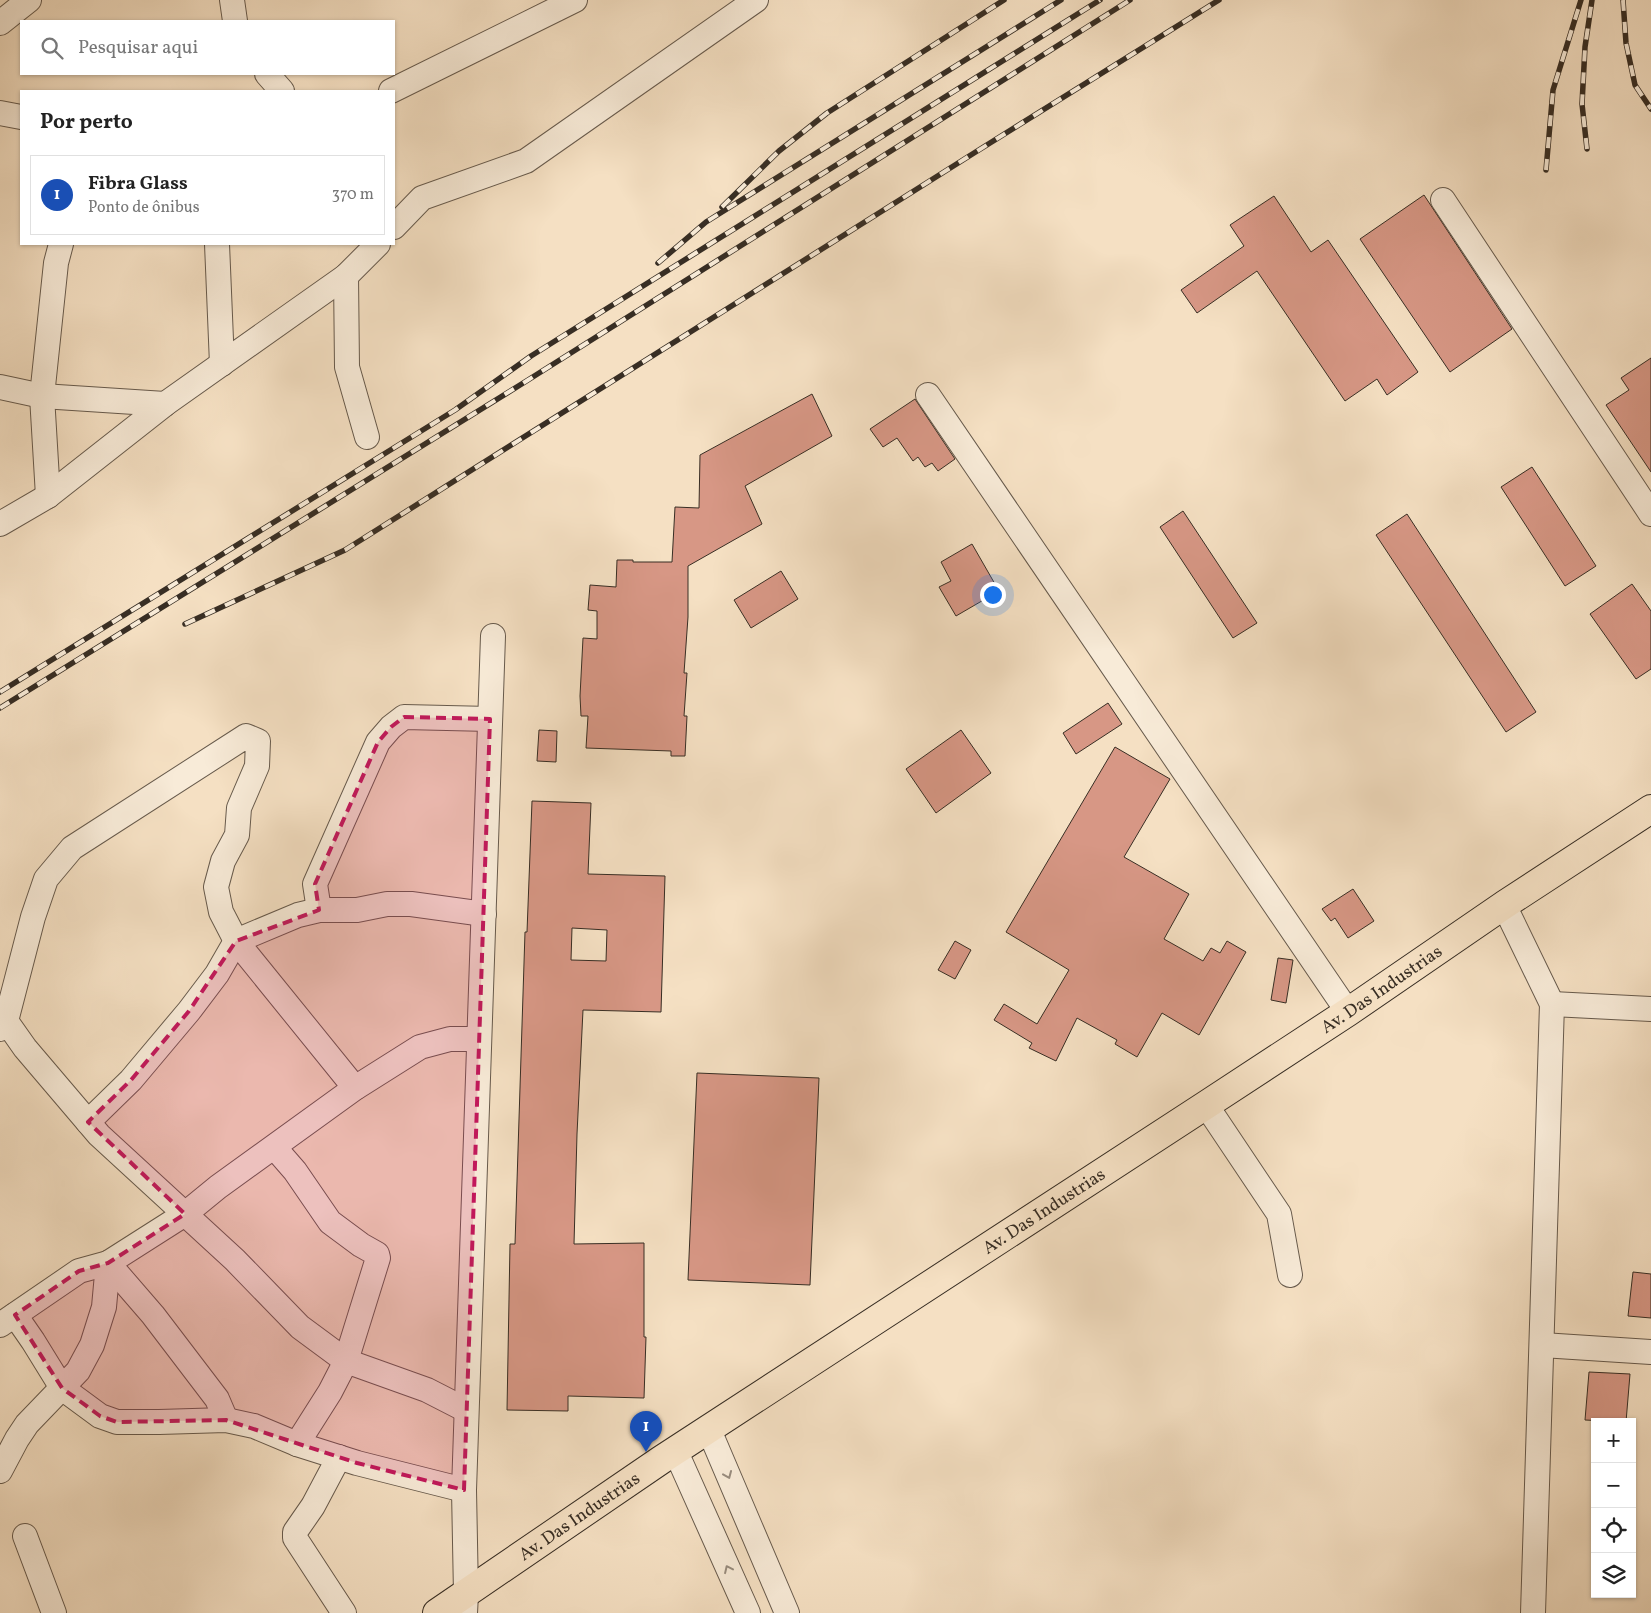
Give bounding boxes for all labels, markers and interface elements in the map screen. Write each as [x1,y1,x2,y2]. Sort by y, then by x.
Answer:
search box [20,20,395,75]
icon: search [38,34,66,62]
text: Pesquisar aqui [78,35,198,61]
text: Por perto [40,108,133,137]
text: Fibra Glass [88,171,188,197]
text: 1 [54,184,60,206]
text: 370 m [332,184,374,206]
text: Ponto de ônibus [88,197,200,219]
your location [980,582,1006,608]
street label: Av. Das Industrias [1317,940,1448,1040]
street label: Av. Das Industrias [978,1163,1111,1261]
pin: 1 [630,1411,662,1452]
map controls [1591,1418,1636,1598]
button: + [1591,1418,1636,1463]
button: − [1591,1463,1636,1508]
street label: Av. Das Industrias [514,1467,646,1568]
one-way arrow [722,1470,733,1479]
button: locate [1591,1508,1636,1553]
button: layers [1591,1553,1636,1598]
one-way arrow [724,1565,734,1574]

